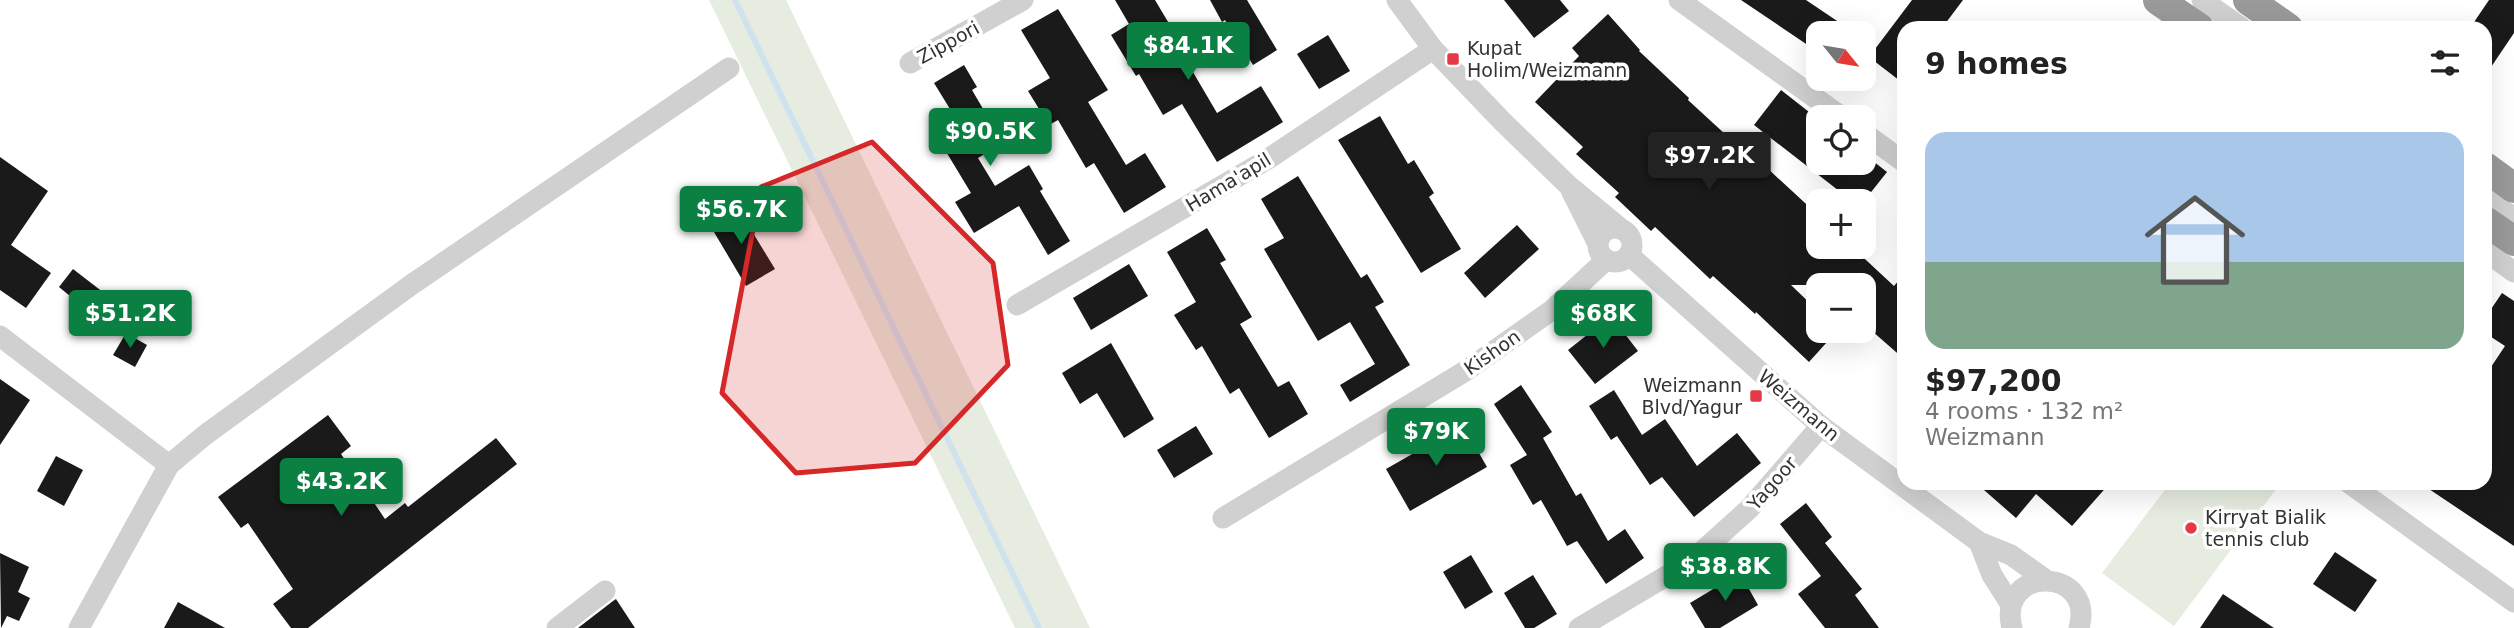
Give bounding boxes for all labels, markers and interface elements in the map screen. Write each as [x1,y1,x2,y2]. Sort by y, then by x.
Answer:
street label: Zippori [913,16,983,68]
north arrow [1806,21,1876,91]
map controls [1806,21,1876,343]
pin: $84.1K [1131,22,1245,82]
text: $84.1K [1143,32,1233,58]
place label: Kupat Holim/Weizmann [1467,37,1627,81]
icon: filters [2426,44,2464,82]
text: 9 homes [1925,46,2068,81]
marker: Kupat Holim/Weizmann [1445,51,1461,67]
button: locate [1806,105,1876,175]
pin: $90.5K [933,108,1047,168]
text: $90.5K [945,118,1035,144]
pin: $97.2K [1652,132,1766,192]
text: $97.2K [1664,142,1754,168]
street label: Hama'apil [1181,148,1275,216]
icon: home [2132,177,2258,303]
pin: $56.7K [684,187,798,246]
button: + [1806,189,1876,259]
text: $56.7K [696,196,786,222]
button: − [1806,273,1876,343]
pin: $51.2K [73,290,187,350]
pin: $68K [1562,290,1644,350]
text: $51.2K [85,300,175,326]
text: $68K [1570,300,1636,326]
street label: Kishon [1460,325,1524,379]
text: $97,200 [1925,363,2062,398]
street label: Weizmann [1754,365,1844,445]
place label: Weizmann Blvd/Yagur [1641,374,1742,418]
marker: Weizmann Blvd/Yagur [1748,388,1764,404]
text: 4 rooms · 132 m² [1925,398,2123,424]
pin: $79K [1395,408,1477,468]
text: $79K [1403,418,1469,444]
text: Weizmann [1925,424,2045,450]
street label: Yagoor [1742,452,1801,515]
pin: $43.2K [284,458,398,518]
text: $43.2K [296,468,386,494]
place label: Kirryat Bialik tennis club [2205,506,2326,550]
marker: Kirryat Bialik tennis club [2183,520,2199,536]
pin: $38.8K [1668,544,1782,603]
text: $38.8K [1680,553,1770,579]

